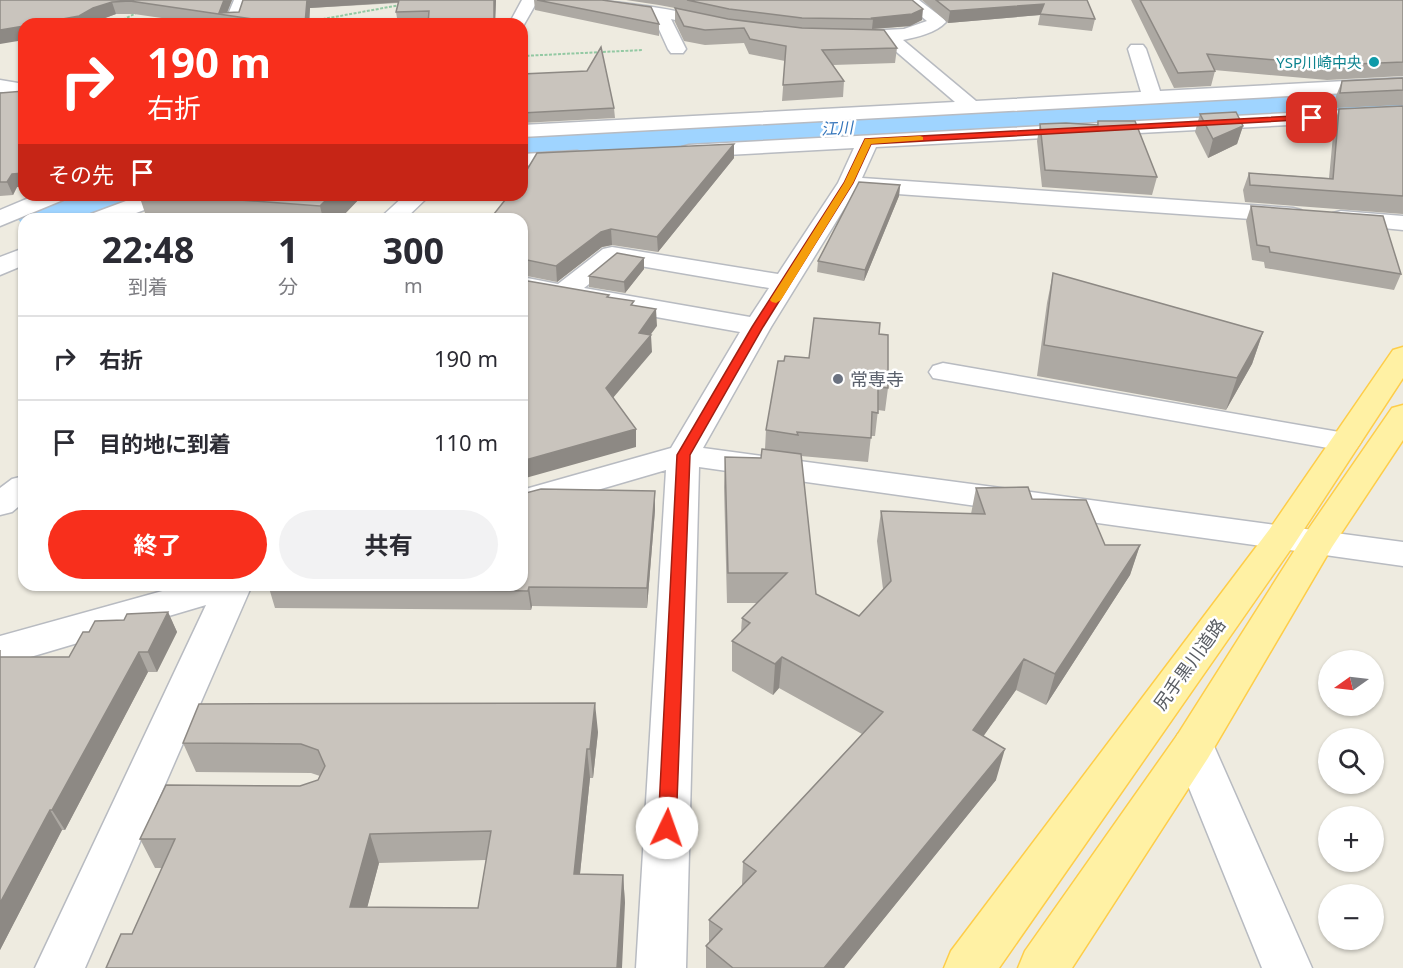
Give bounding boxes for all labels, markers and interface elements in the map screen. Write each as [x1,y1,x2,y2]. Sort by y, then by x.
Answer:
text: 190 m [147,33,271,90]
icon: right [48,42,126,120]
place label: YSP川崎中央 [1276,52,1362,72]
marker: YSP川崎中央 [1367,55,1381,69]
text: 右折 [147,89,201,126]
pin [1286,92,1337,143]
icon: arrive [1295,101,1328,134]
water label: 江川 [820,116,856,140]
icon: arrive [126,156,159,189]
text: その先 [48,159,114,189]
text: 22:48 [102,225,194,274]
text: 1 [278,225,299,274]
text: 300 [382,226,444,275]
text: m [404,272,423,299]
text: 到着 [128,273,168,300]
text: 分 [278,273,298,300]
icon: right [48,342,81,375]
text: 190 m [434,343,498,373]
text: 右折 [99,344,143,374]
place label: 常専寺 [850,367,904,391]
marker: 常専寺 [831,372,845,386]
icon: arrive [48,426,81,459]
text: 110 m [434,427,498,457]
text: 目的地に到着 [99,428,231,458]
button: 終了 [48,510,267,579]
button: 共有 [279,510,498,579]
street label: 尻手黒川道路 [1148,613,1230,715]
north arrow [1318,650,1384,716]
map controls [1318,650,1384,950]
button: search [1318,728,1384,794]
position arrow [635,796,699,860]
button: + [1318,806,1384,872]
button: − [1318,884,1384,950]

